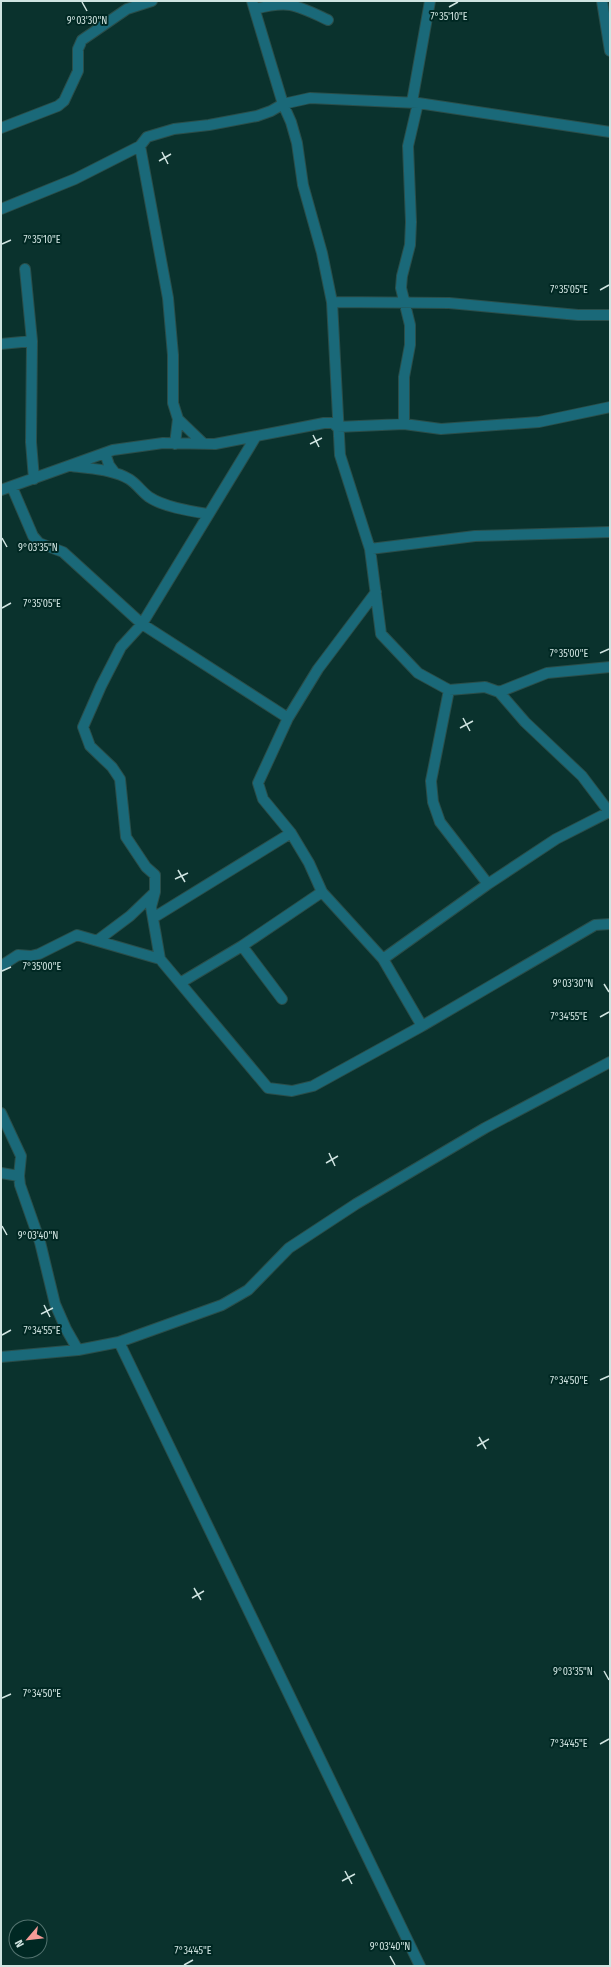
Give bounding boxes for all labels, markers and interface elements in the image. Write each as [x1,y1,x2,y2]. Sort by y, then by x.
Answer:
text: 7°35'10"E [430,11,468,23]
text: 9°03'30"N [67,15,107,27]
text: 7°35'10"E [23,234,61,246]
text: 7°35'05"E [550,284,588,296]
text: 9°03'35"N [18,542,58,554]
text: 7°35'05"E [23,598,61,610]
text: 7°35'00"E [550,648,588,660]
text: 7°35'00"E [23,961,61,973]
text: 9°03'30"N [553,978,593,990]
text: 7°34'55"E [551,1011,588,1023]
text: 9°03'40"N [18,1230,58,1242]
text: 7°34'55"E [24,1325,61,1337]
text: 7°34'50"E [550,1375,588,1387]
text: 9°03'35"N [553,1666,593,1678]
text: 7°34'50"E [23,1688,61,1700]
text: 7°34'45"E [551,1738,588,1750]
north arrow [8,1919,48,1959]
text: N [12,1937,27,1949]
text: 9°03'40"N [370,1941,410,1953]
text: 7°34'45"E [175,1945,212,1957]

